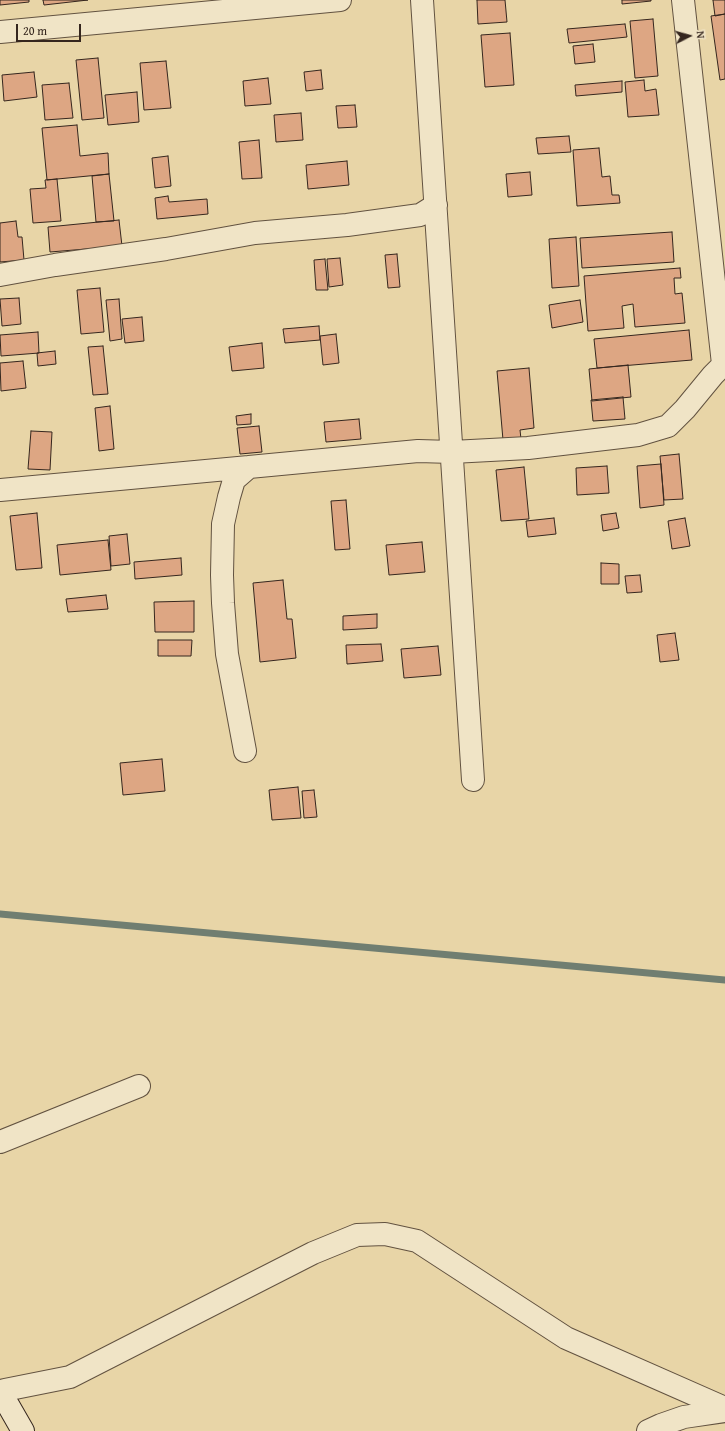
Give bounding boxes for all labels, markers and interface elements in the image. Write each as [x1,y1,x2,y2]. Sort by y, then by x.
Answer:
scale bar [18,16,83,42]
north arrow [669,16,709,56]
text: 20 m [23,22,47,39]
text: N [693,30,709,39]

